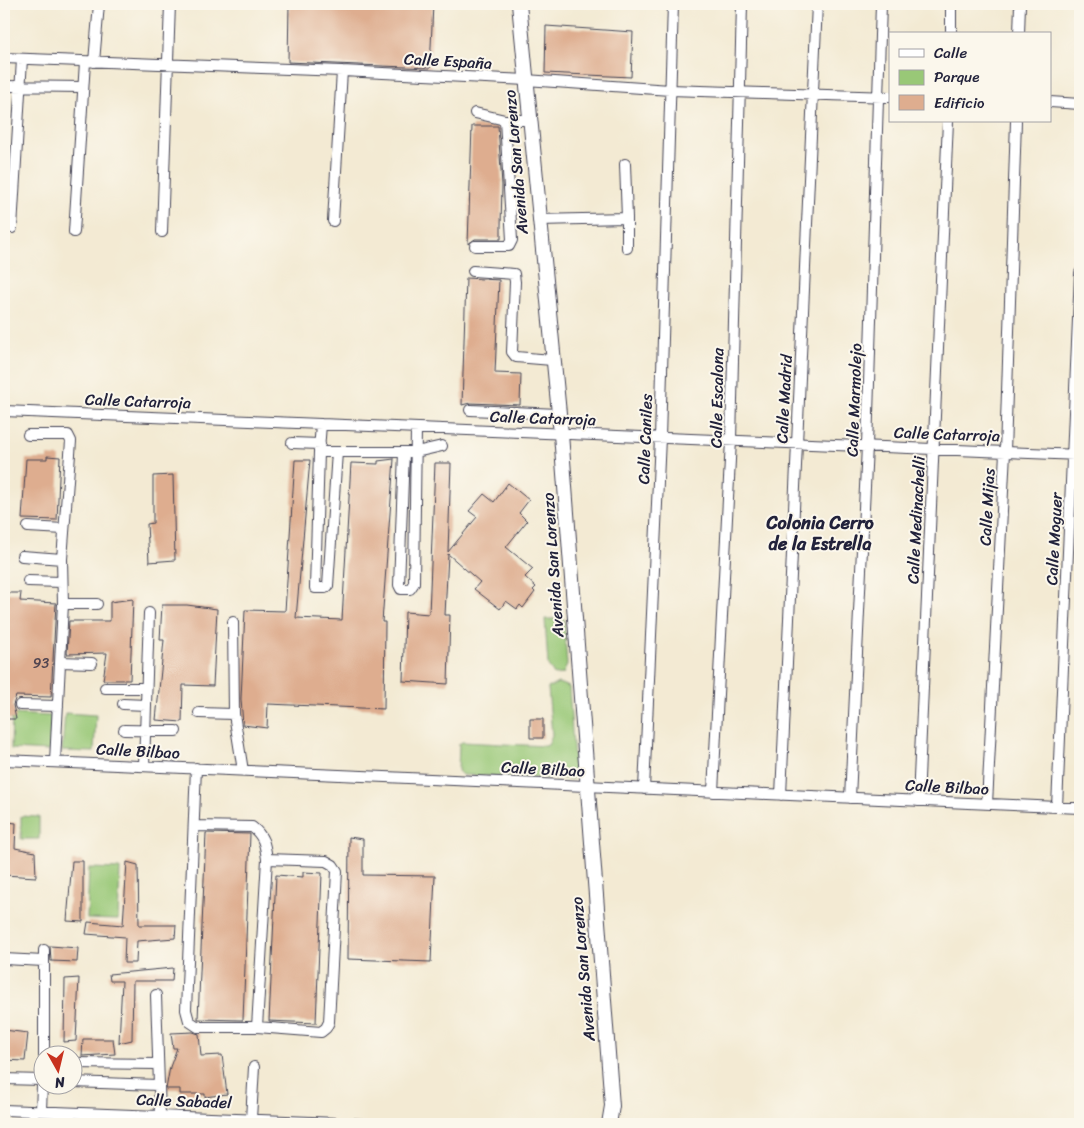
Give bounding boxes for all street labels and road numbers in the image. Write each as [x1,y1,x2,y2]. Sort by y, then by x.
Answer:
street label: Calle España [403,44,493,78]
street label: Avenida San Lorenzo [495,89,537,236]
street label: Calle Marmolejo [838,343,870,457]
street label: Calle Escalona [702,347,732,448]
street label: Calle Madrid [767,352,801,444]
street label: Calle Catarroja [85,385,191,417]
street label: Calle Caniles [629,392,661,485]
street label: Calle Catarroja [490,402,596,434]
street label: Calle Catarroja [894,418,1000,450]
street label: Calle Medinachelli [898,455,934,585]
street label: Calle Mijas [970,467,1004,547]
street label: Calle Moguer [1037,491,1071,586]
street label: Avenida San Lorenzo [533,492,573,639]
street label: Calle Bilbao [95,734,181,768]
street label: Calle Bilbao [500,752,586,786]
street label: Calle Bilbao [904,770,990,804]
street label: Avenida San Lorenzo [562,896,604,1043]
street label: Calle Sabadel [136,1085,233,1117]

